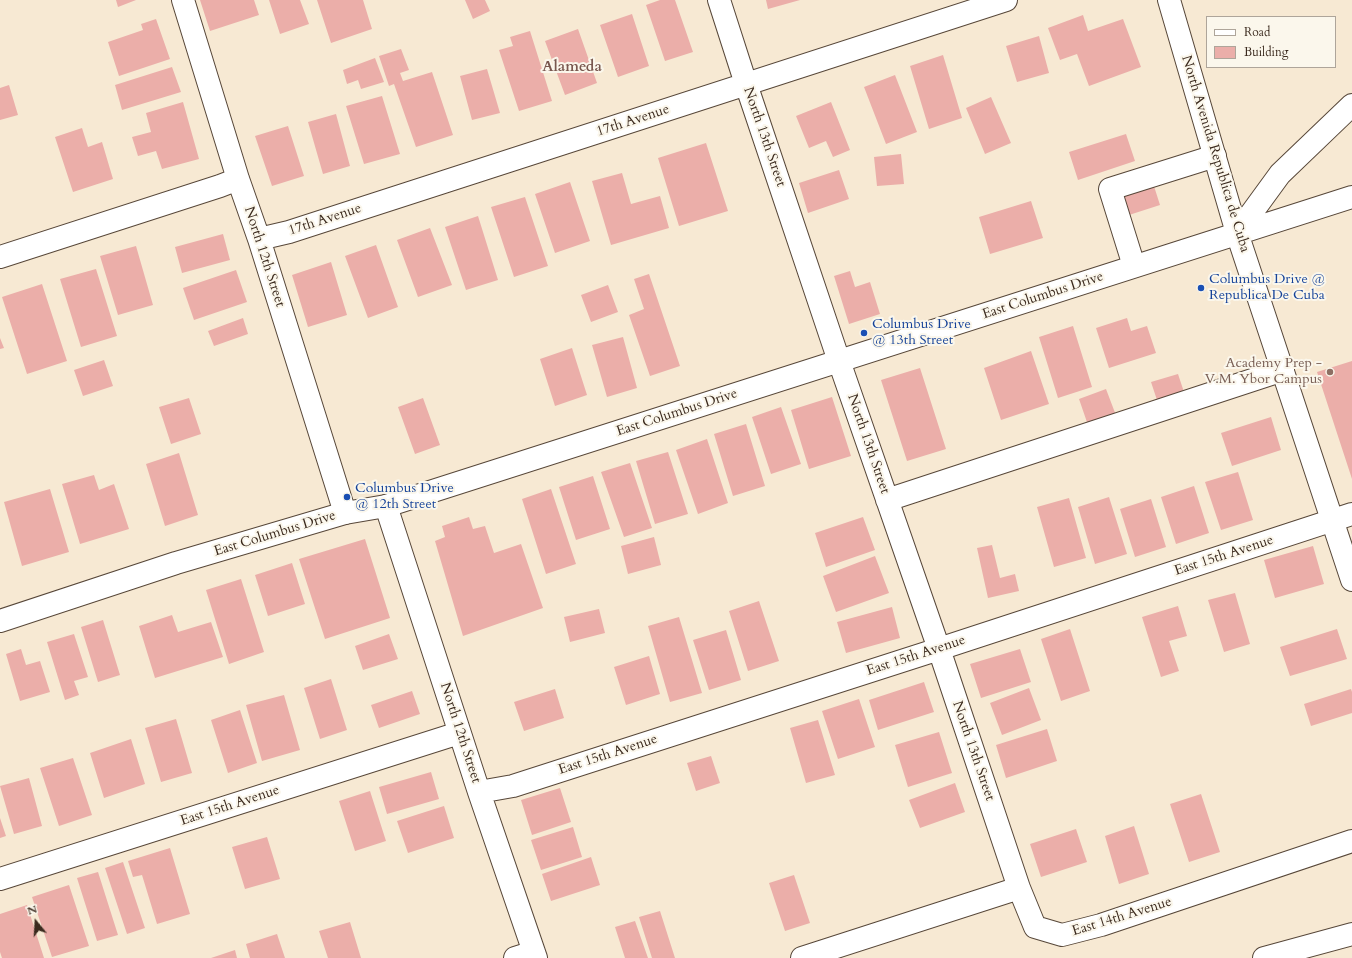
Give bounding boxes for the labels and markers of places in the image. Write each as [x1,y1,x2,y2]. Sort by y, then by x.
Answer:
place label: Columbus Drive @ Republica De Cuba [1209,272,1325,304]
marker: Columbus Drive @ Republica De Cuba [1196,283,1206,293]
place label: Columbus Drive @ 13th Street [872,317,971,350]
marker: Columbus Drive @ 13th Street [859,328,869,338]
place label: Academy Prep - V.M. Ybor Campus [1205,356,1322,388]
marker: Academy Prep - V.M. Ybor Campus [1325,367,1335,377]
place label: Columbus Drive @ 12th Street [355,481,454,514]
marker: Columbus Drive @ 12th Street [342,492,352,502]

